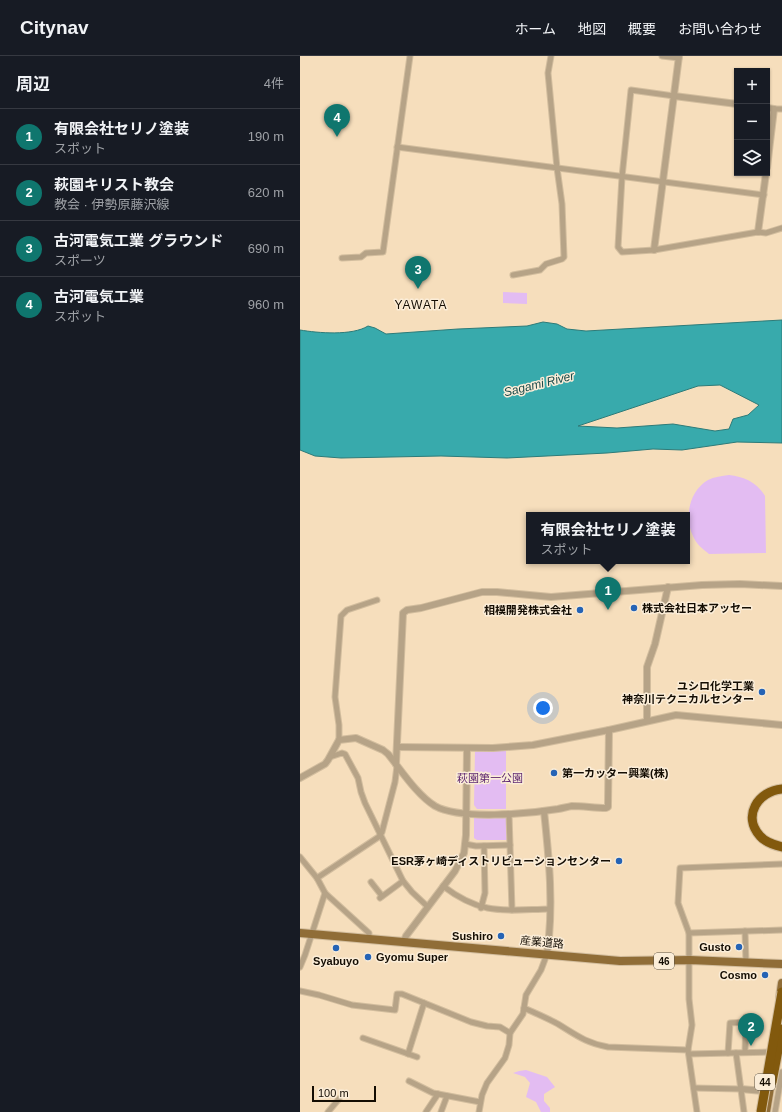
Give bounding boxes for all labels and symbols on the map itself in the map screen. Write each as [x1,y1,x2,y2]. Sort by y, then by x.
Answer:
pin: 4 [324,104,350,137]
pin: 3 [405,256,431,289]
district label: YAWATA [394,298,448,312]
water label: Sagami River [502,368,577,400]
pin: 1 [595,577,621,610]
place label: 株式会社日本アッセー [642,602,752,614]
marker: 株式会社日本アッセー [629,603,639,613]
place label: 相模開発株式会社 [484,604,572,616]
marker: 相模開発株式会社 [575,605,585,615]
place label: ユシロ化学工業 神奈川テクニカルセンター [622,680,754,705]
marker: ユシロ化学工業 神奈川テクニカルセンター [757,687,767,697]
your location [533,698,553,718]
place label: 第一カッター興業(株) [562,767,669,779]
marker: 第一カッター興業(株) [549,768,559,778]
park label: 萩園第一公園 [457,772,523,784]
place label: ESR茅ヶ崎ディストリビューションセンター [391,855,611,867]
marker: ESR茅ヶ崎ディストリビューションセンター [614,856,624,866]
place label: Sushiro [452,930,493,942]
marker: Sushiro [496,931,506,941]
street label: 産業道路 [520,934,564,950]
place label: Gusto [699,941,731,953]
marker: Gusto [734,942,744,952]
marker: Syabuyo [331,943,341,953]
place label: Gyomu Super [376,951,449,963]
marker: Gyomu Super [363,952,373,962]
road number: 46 [654,953,674,969]
place label: Syabuyo [313,955,359,967]
place label: Cosmo [720,969,757,981]
marker: Cosmo [760,970,770,980]
pin: 2 [738,1013,764,1046]
road number: 44 [755,1074,775,1090]
scale bar [312,1084,376,1103]

